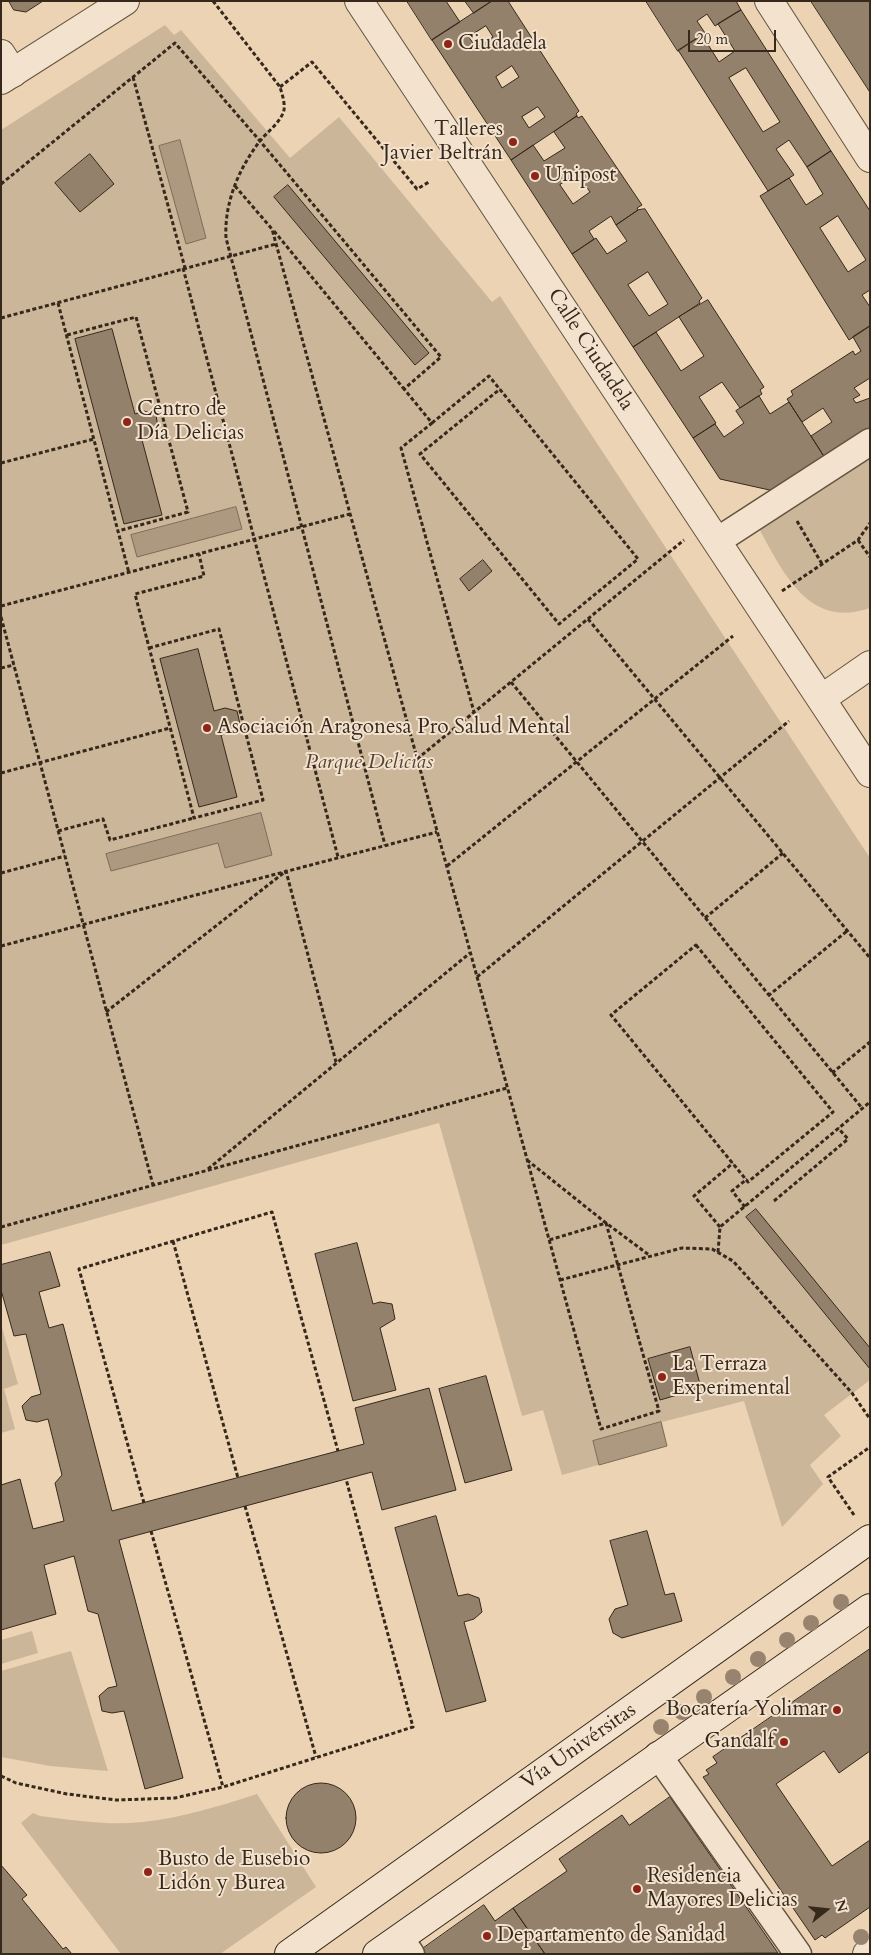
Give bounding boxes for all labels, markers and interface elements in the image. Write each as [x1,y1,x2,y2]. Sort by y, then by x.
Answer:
scale bar [691,20,778,52]
text: 20 m [696,29,728,49]
place label: Ciudadela [458,31,547,57]
marker: Ciudadela [442,38,454,50]
place label: Talleres Javier Beltrán [383,117,503,167]
marker: Talleres Javier Beltrán [507,136,519,148]
place label: Unipost [545,163,616,189]
marker: Unipost [529,170,541,182]
street label: Calle Ciudadela [541,284,639,416]
place label: Centro de Día Delicias [137,397,244,447]
marker: Centro de Día Delicias [121,416,133,428]
place label: Asociación Aragonesa Pro Salud Mental [217,715,570,741]
marker: Asociación Aragonesa Pro Salud Mental [201,722,213,734]
park label: Parque Delicias [305,750,433,776]
place label: La Terraza Experimental [672,1352,790,1402]
marker: La Terraza Experimental [656,1371,668,1383]
place label: Bocatería Yolimar [666,1697,827,1723]
street label: Vía Univérsitas [517,1698,641,1796]
marker: Bocatería Yolimar [831,1704,843,1716]
place label: Gandalf [704,1729,774,1755]
marker: Gandalf [778,1736,790,1748]
place label: Busto de Eusebio Lidón y Burea [158,1847,310,1897]
place label: Residencia Mayores Delicias [647,1864,798,1914]
marker: Busto de Eusebio Lidón y Burea [142,1866,154,1878]
marker: Residencia Mayores Delicias [631,1883,643,1895]
north arrow [801,1885,851,1935]
text: N [830,1897,852,1914]
place label: Departamento de Sanidad [497,1923,725,1949]
marker: Departamento de Sanidad [481,1930,493,1942]

